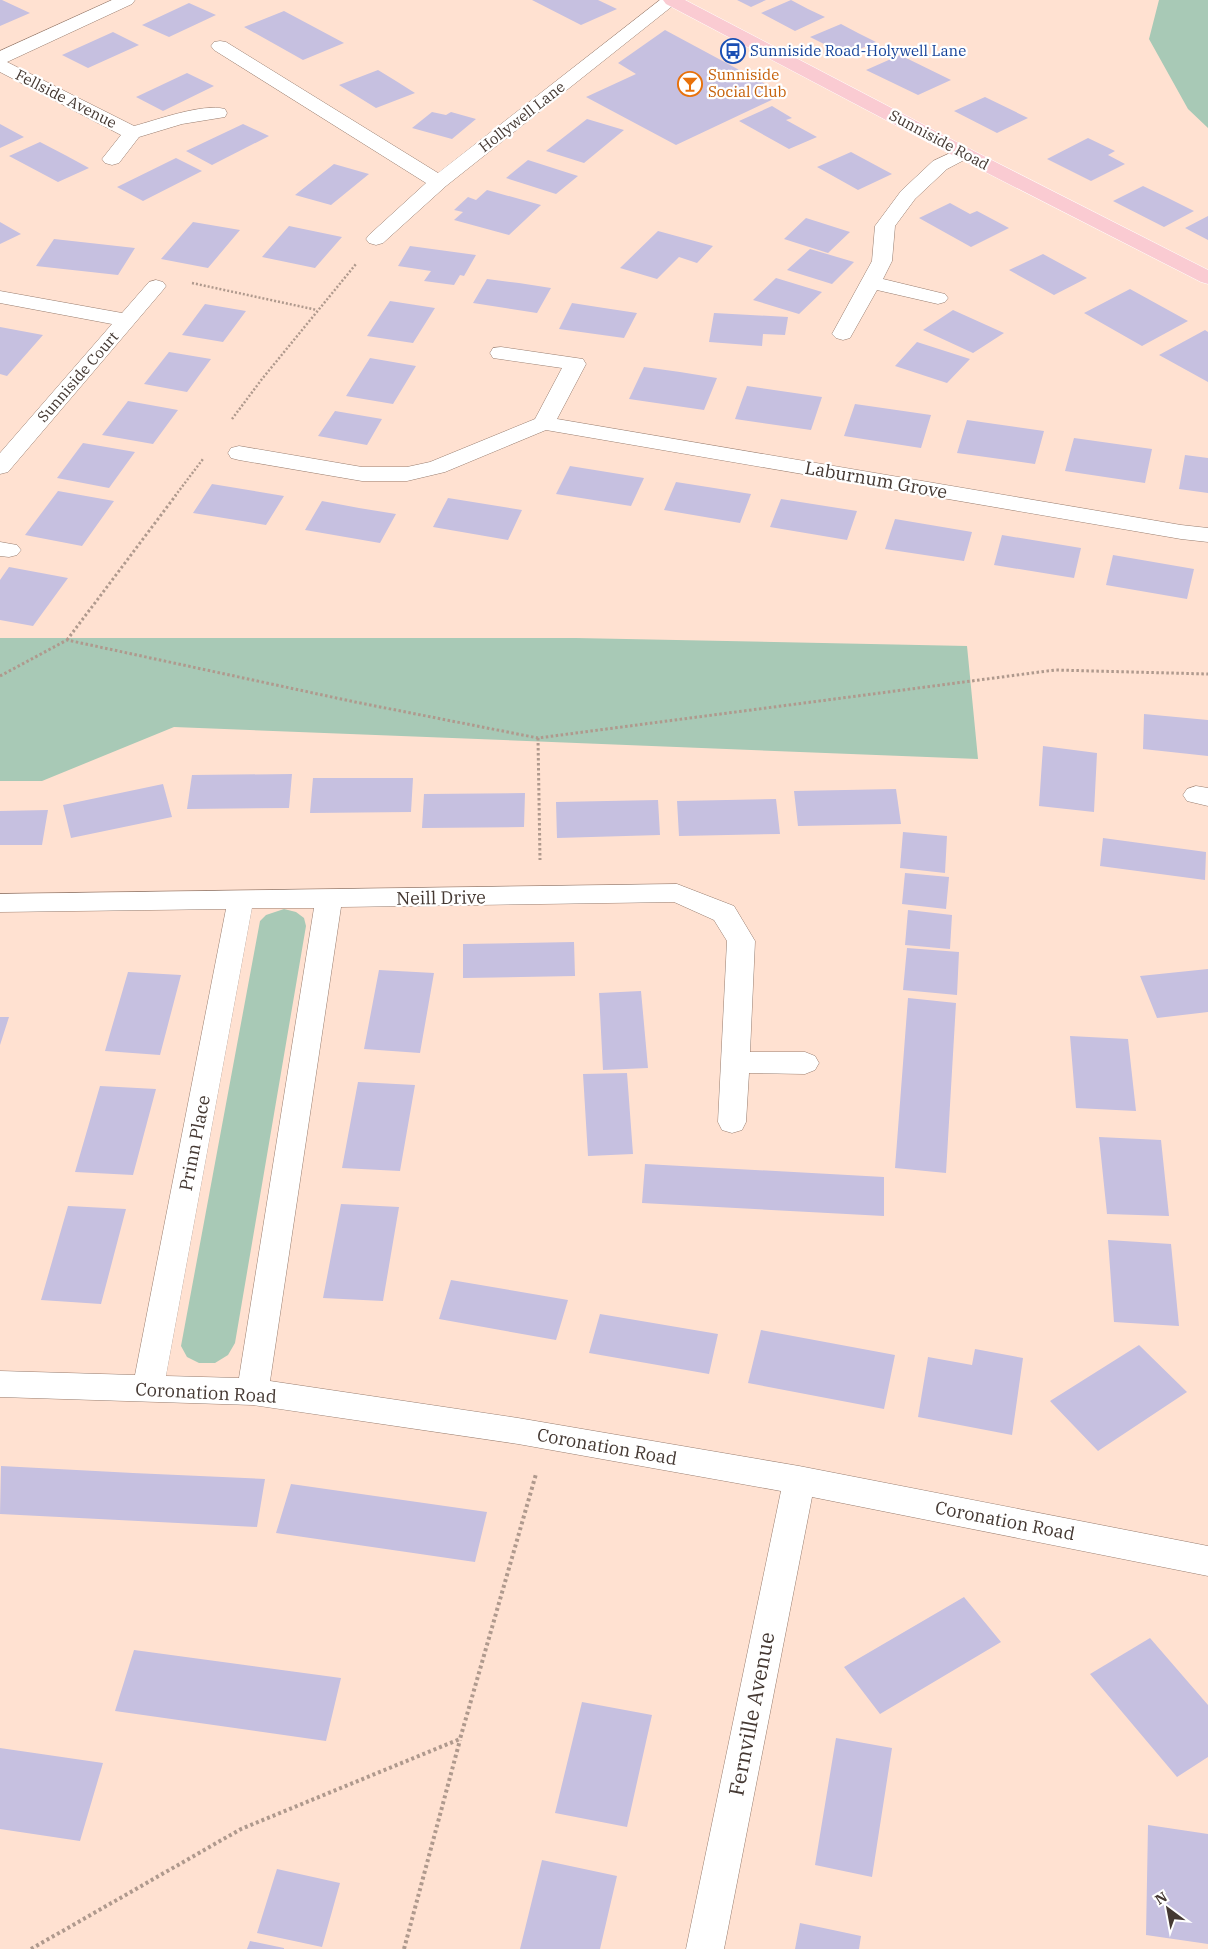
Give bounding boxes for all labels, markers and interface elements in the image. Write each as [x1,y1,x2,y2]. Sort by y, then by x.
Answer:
bus stop icon: Sunniside Road-Holywell Lane [720,38,746,64]
place label: Sunniside Road-Holywell Lane [750,41,966,60]
street label: Fellside Avenue [12,65,120,132]
place label: Sunniside Social Club [708,65,787,101]
bar icon: Sunniside Social Club [677,71,703,97]
street label: Hollywell Lane [475,77,569,156]
street label: Sunniside Road [886,105,992,174]
street label: Sunniside Court [33,327,122,426]
street label: Laburnum Grove [803,456,949,503]
street label: Neill Drive [396,885,486,910]
street label: Prinn Place [174,1093,215,1193]
street label: Coronation Road [135,1377,277,1408]
street label: Coronation Road [535,1423,679,1470]
street label: Coronation Road [933,1496,1077,1545]
street label: Fernville Avenue [721,1629,781,1798]
north arrow [1143,1884,1193,1934]
text: N [1152,1887,1171,1909]

